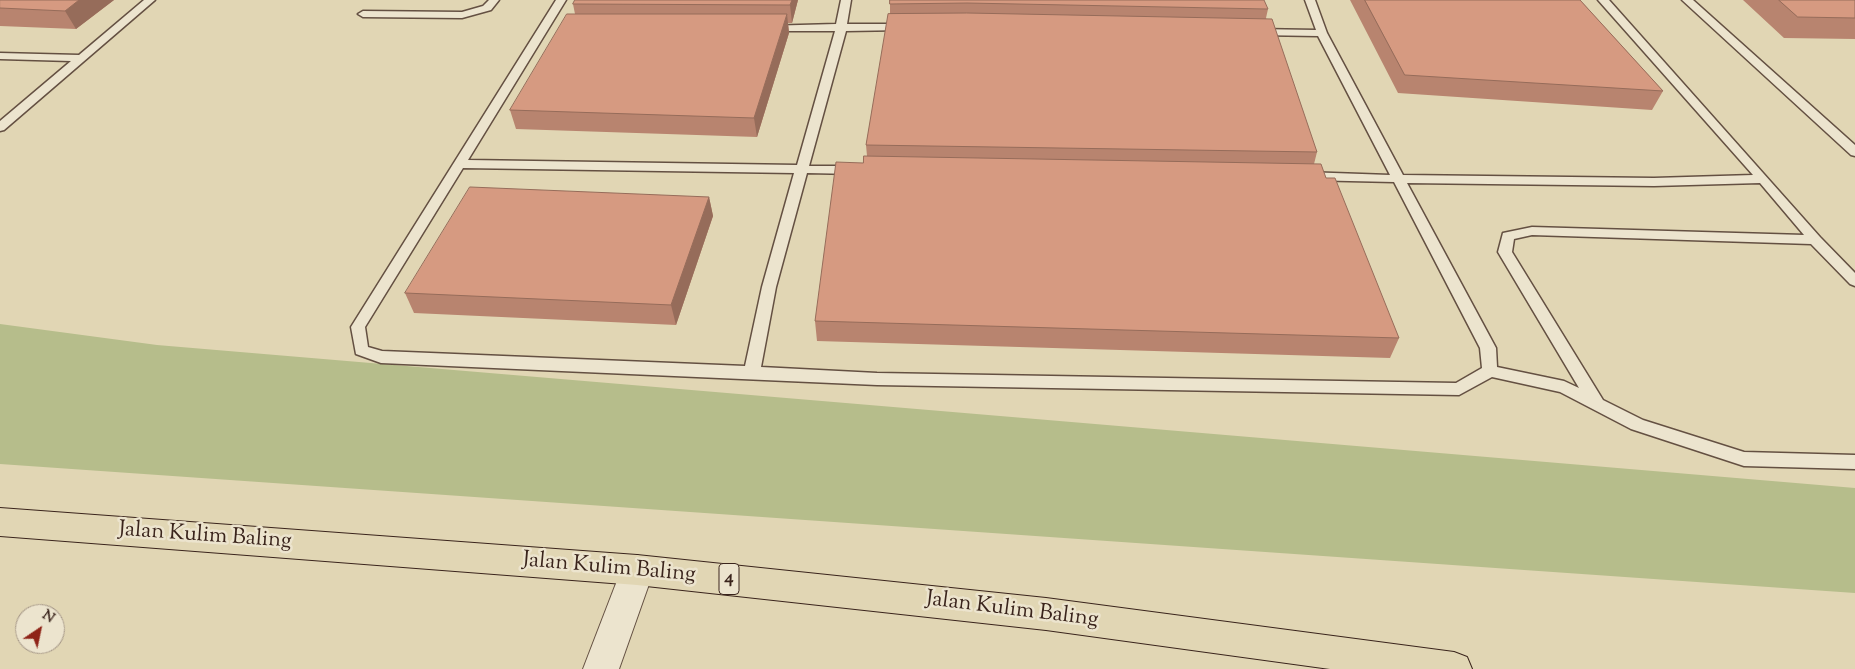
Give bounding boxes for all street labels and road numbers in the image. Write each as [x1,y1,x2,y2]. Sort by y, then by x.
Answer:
street label: Jalan Kulim Baling [118,518,292,556]
street label: Jalan Kulim Baling [521,548,697,590]
road number: 4 [719,564,739,594]
street label: Jalan Kulim Baling [924,587,1100,635]

